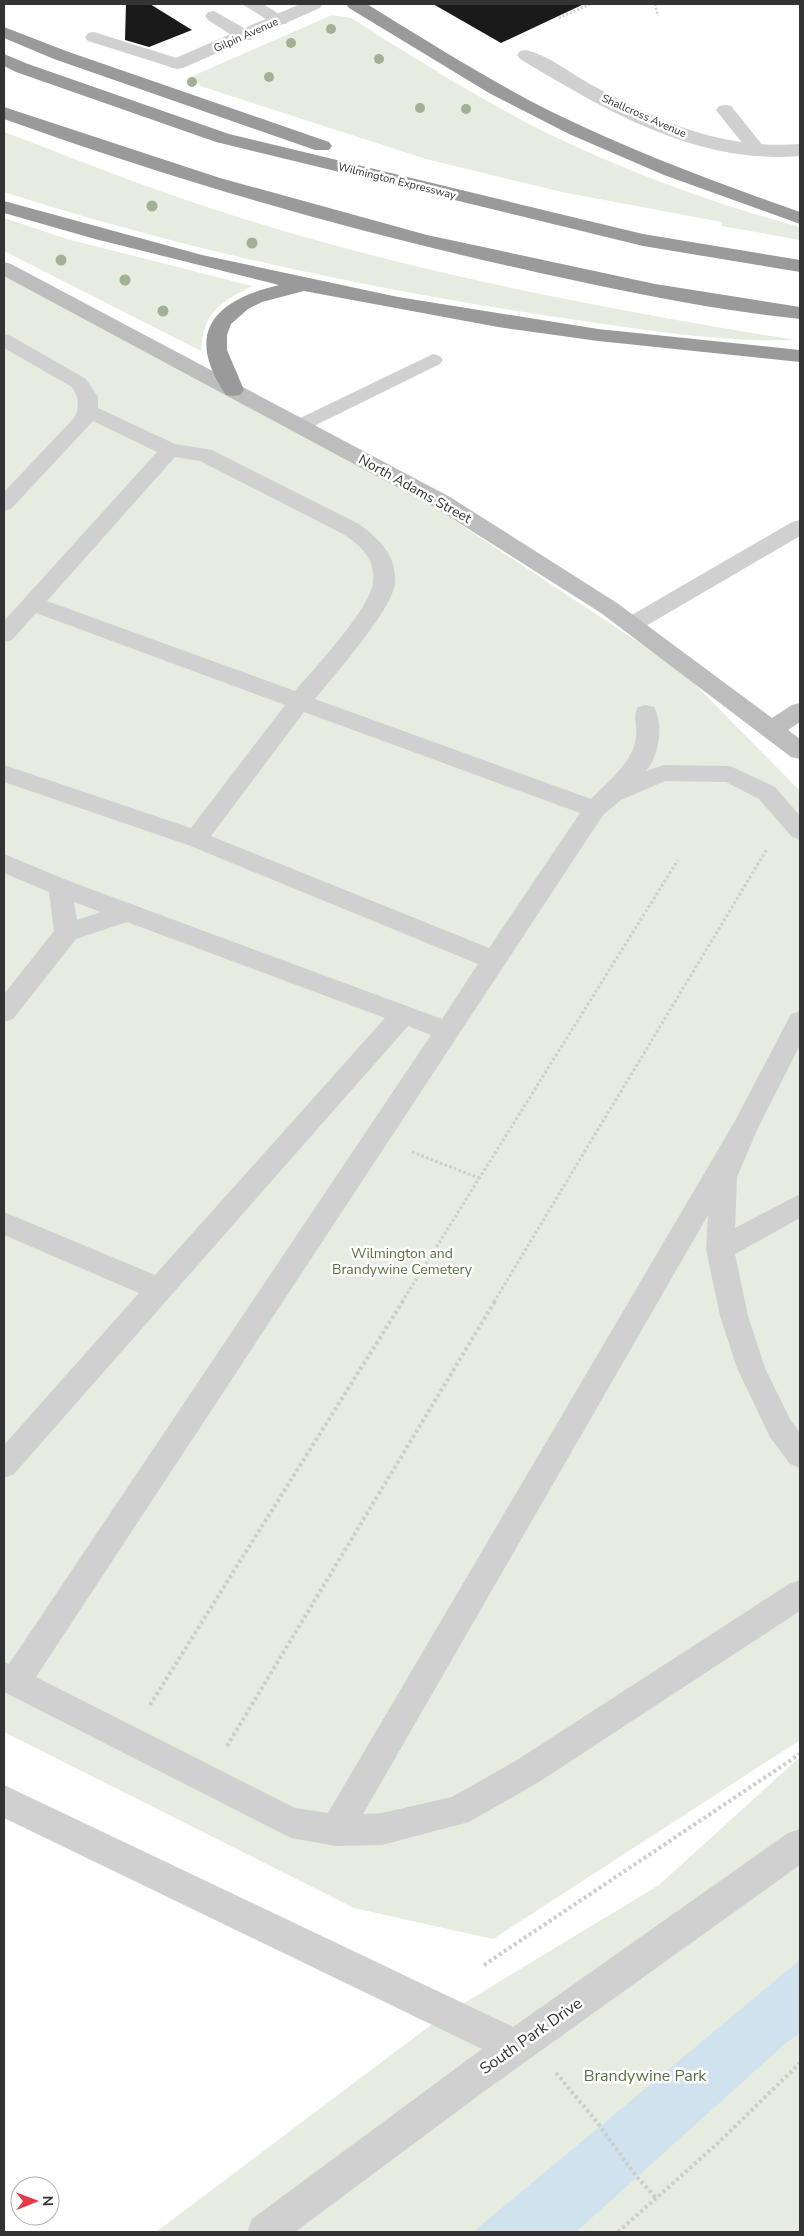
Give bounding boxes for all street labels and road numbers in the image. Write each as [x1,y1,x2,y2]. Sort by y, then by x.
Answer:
street label: Gilpin Avenue [211,14,281,56]
street label: Shallcross Avenue [599,91,689,141]
street label: Wilmington Expressway [337,159,458,203]
street label: North Adams Street [355,450,475,528]
street label: South Park Drive [475,1992,587,2080]

